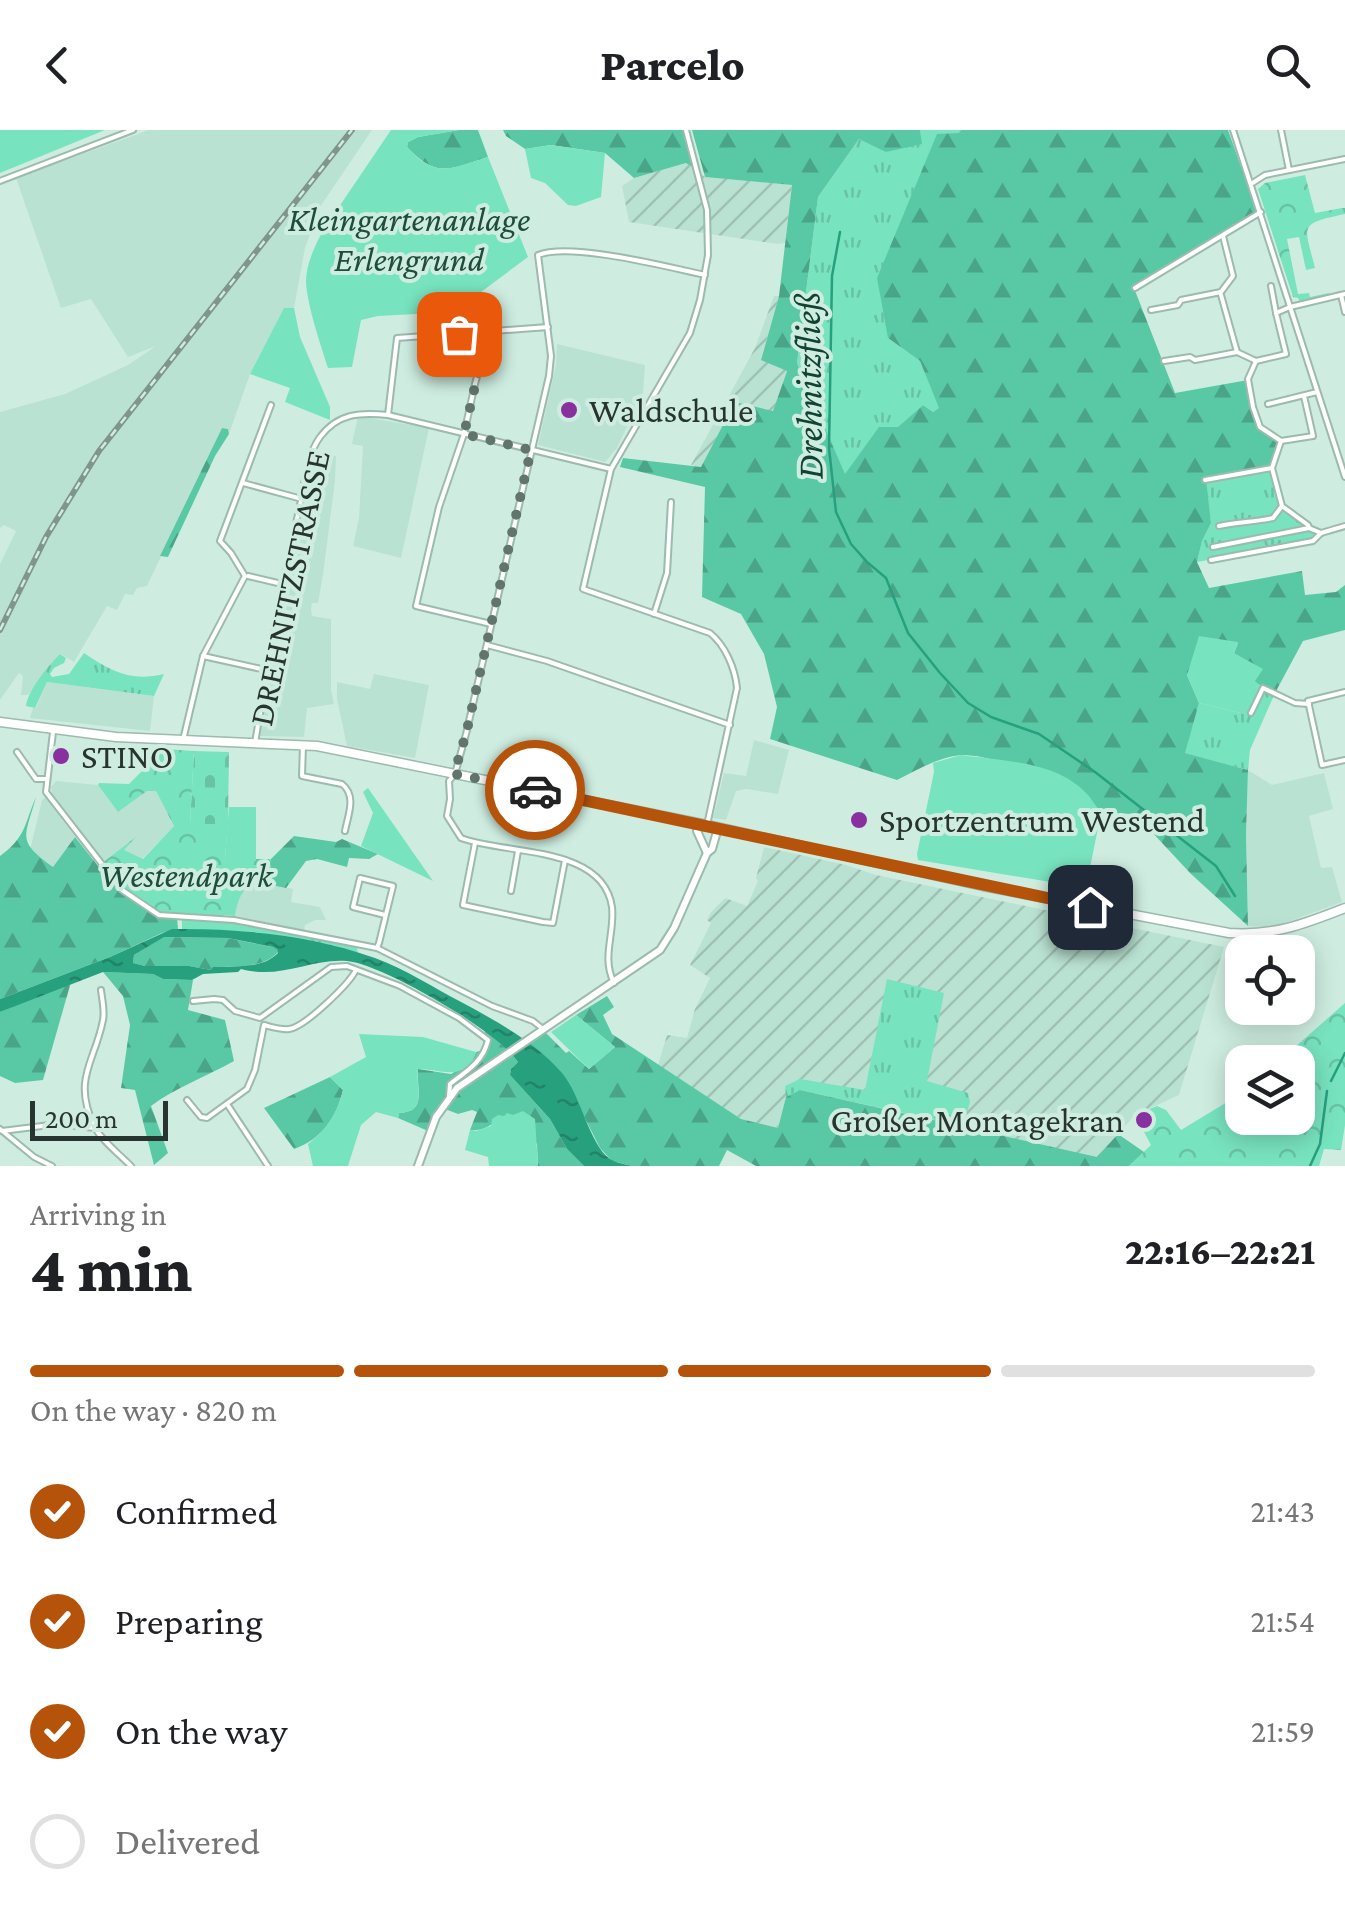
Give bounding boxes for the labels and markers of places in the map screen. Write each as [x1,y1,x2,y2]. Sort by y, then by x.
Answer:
pin [417,292,502,377]
place label: Waldschule [589,391,753,430]
marker: Waldschule [558,399,580,421]
place label: STINO [81,737,173,776]
marker: STINO [50,745,72,767]
place label: Sportzentrum Westend [879,801,1205,840]
marker: Sportzentrum Westend [848,809,870,831]
pin [1048,865,1133,950]
place label: Großer Montagekran [830,1101,1124,1140]
marker: Großer Montagekran [1133,1109,1155,1131]

